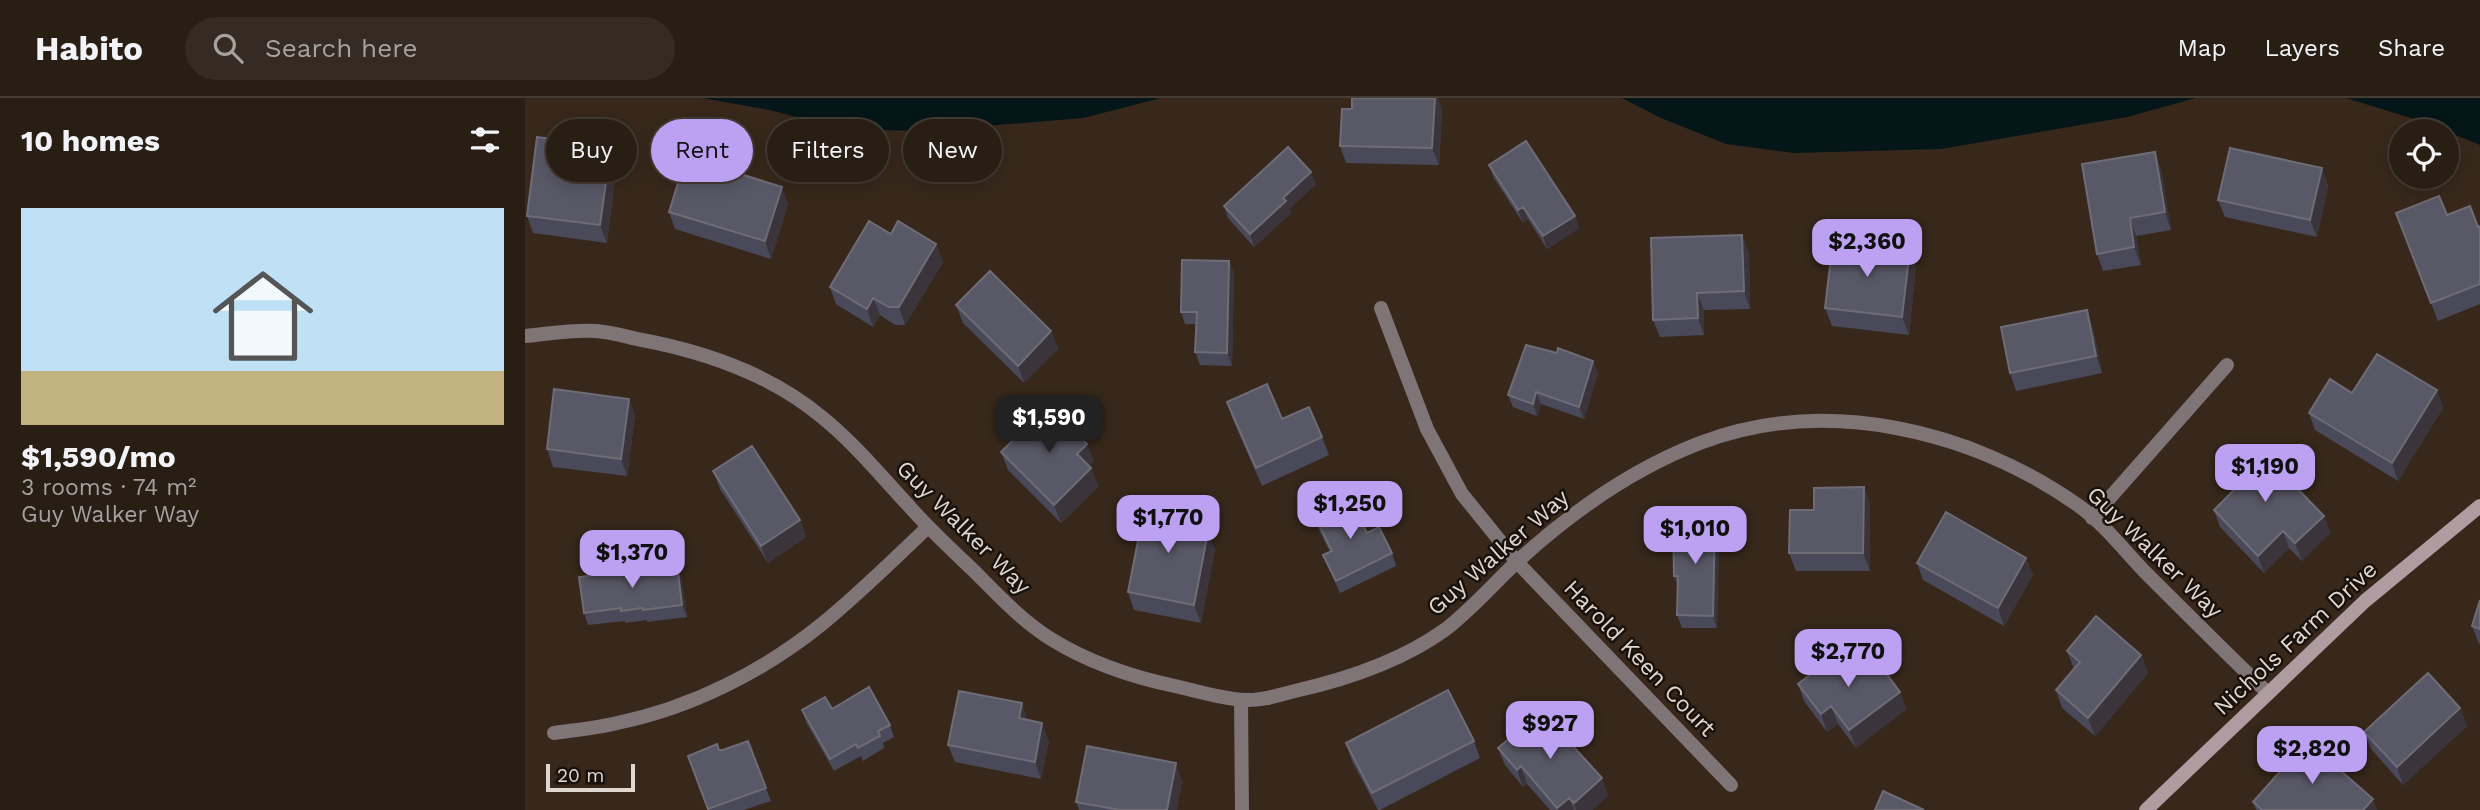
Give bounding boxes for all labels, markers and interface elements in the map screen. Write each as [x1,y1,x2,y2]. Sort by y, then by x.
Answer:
search box [185,17,675,80]
text: Habito [35,29,143,68]
icon: search [209,29,247,67]
text: Search here [265,33,417,63]
text: Map [2178,34,2226,62]
text: Layers [2264,34,2340,62]
text: Share [2378,34,2445,62]
chip: Buy [546,119,637,182]
chip: Rent [651,119,753,182]
chip: Filters [767,119,889,182]
chip: New [903,119,1002,182]
map controls [2389,119,2459,189]
button: locate [2389,119,2459,189]
icon: filters [466,121,504,159]
text: 10 homes [21,123,160,158]
pin: $2,360 [1810,220,1924,279]
text: $2,360 [1828,228,1906,255]
icon: home [200,253,326,379]
pin: $1,590 [992,396,1106,455]
text: $1,590 [1012,404,1086,431]
text: $1,590/mo [21,439,176,474]
pin: $1,190 [2208,444,2322,504]
text: $1,190 [2231,453,2299,480]
street label: Guy Walker Way [891,455,1036,600]
text: 3 rooms · 74 m² [21,474,196,501]
street label: Guy Walker Way [2081,481,2228,624]
pin: $1,250 [1293,482,1407,541]
street label: Guy Walker Way [1422,484,1574,621]
text: $1,250 [1313,490,1387,517]
pin: $1,770 [1111,496,1225,555]
text: Guy Walker Way [21,501,199,528]
text: $1,770 [1133,504,1203,531]
pin: $1,010 [1638,506,1752,566]
text: $1,010 [1660,515,1730,542]
pin: $1,370 [575,531,689,590]
text: $1,370 [596,539,668,566]
street label: Nichols Farm Drive [2208,556,2382,721]
street label: Harold Keen Court [1558,575,1721,742]
pin: $2,770 [1791,630,1905,689]
text: $2,770 [1811,638,1885,665]
pin: $927 [1509,702,1591,761]
text: $927 [1522,710,1578,737]
pin: $2,820 [2255,726,2369,786]
text: $2,820 [2273,735,2351,762]
scale bar [546,761,635,793]
text: 20 m [557,764,604,787]

